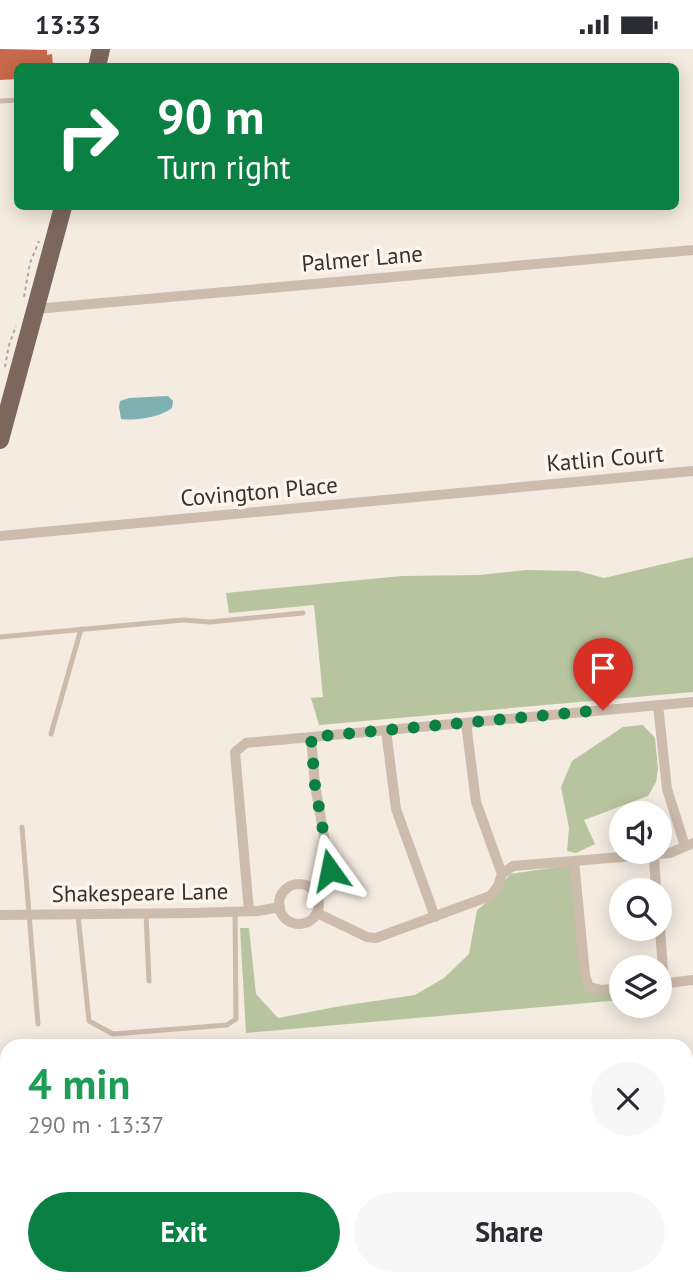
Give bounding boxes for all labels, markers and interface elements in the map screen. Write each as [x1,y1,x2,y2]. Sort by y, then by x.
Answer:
text: 13:33 [35,8,101,41]
text: 90 m [157,84,264,148]
icon: right [42,91,133,182]
text: Turn right [157,146,291,188]
street label: Palmer Lane [300,238,424,278]
street label: Katlin Court [545,438,665,478]
street label: Covington Place [179,470,339,512]
pin [573,638,633,710]
icon: arrive [584,649,622,687]
map controls [609,801,672,1018]
button: sound [609,801,672,864]
position arrow [293,833,367,907]
street label: Shakespeare Lane [51,876,229,908]
button: search [609,878,672,941]
button: layers [609,955,672,1018]
text: 4 min [28,1056,130,1111]
button: close [591,1062,665,1136]
text: 290 m · 13:37 [28,1110,164,1139]
button: Exit [28,1192,340,1272]
button: Share [354,1192,665,1272]

